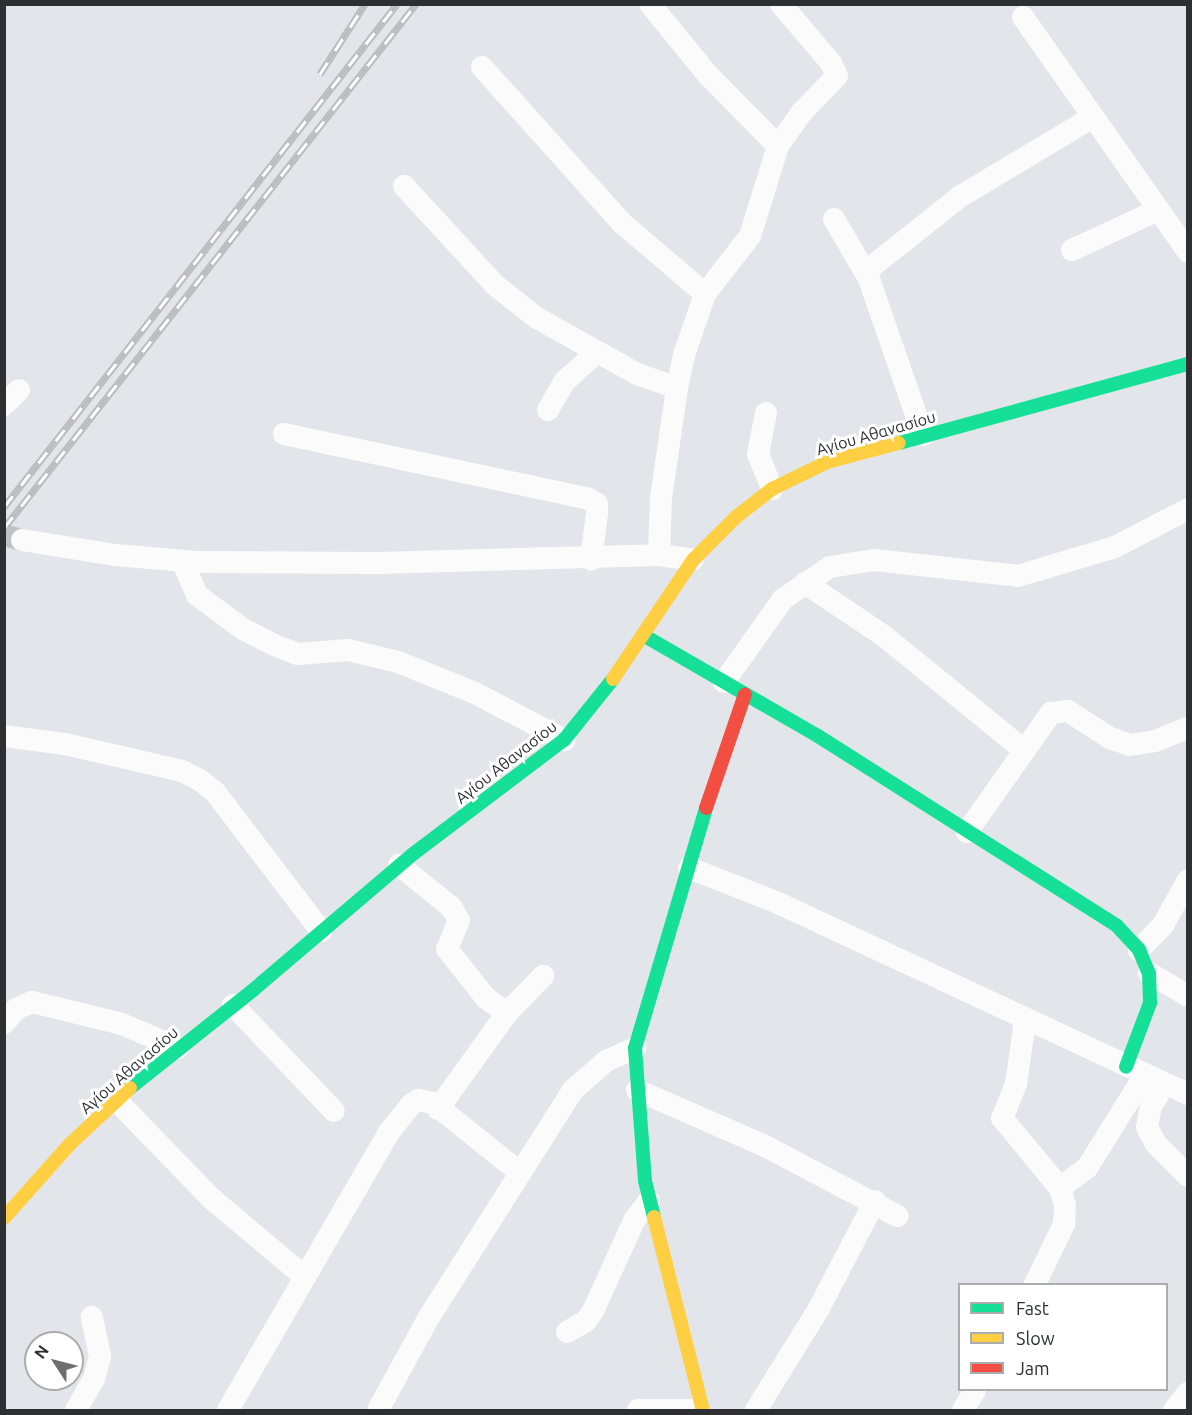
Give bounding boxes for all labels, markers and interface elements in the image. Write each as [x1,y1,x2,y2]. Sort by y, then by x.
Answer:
street label: Αγίου Αθανασίου [814,407,938,459]
street label: Αγίου Αθανασίου [452,716,560,808]
street label: Αγίου Αθανασίου [76,1022,182,1118]
legend [958,1283,1168,1391]
text: Fast [1016,1298,1049,1318]
text: Slow [1016,1328,1055,1348]
north arrow [24,1331,84,1391]
text: N [30,1341,52,1362]
text: Jam [1016,1358,1050,1378]

